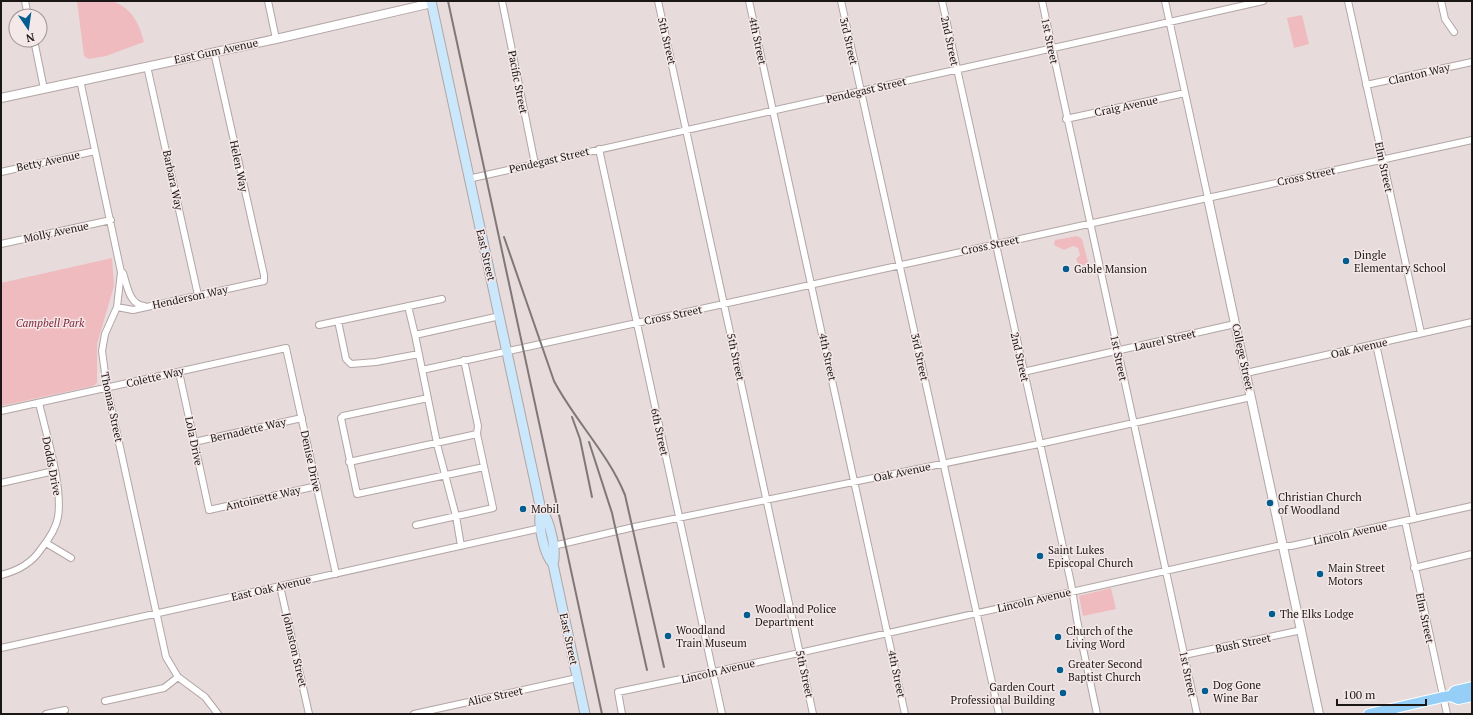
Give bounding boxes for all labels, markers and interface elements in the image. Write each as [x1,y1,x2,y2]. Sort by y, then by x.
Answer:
north arrow [8,8,48,48]
street label: 2nd Street [938,15,962,67]
street label: 5th Street [655,16,679,66]
street label: 4th Street [746,16,770,66]
street label: 3rd Street [837,16,861,66]
street label: 1st Street [1038,17,1062,65]
text: N [24,30,36,46]
street label: East Gum Avenue [173,35,260,67]
street label: Pacific Street [505,49,531,115]
street label: Clanton Way [1387,60,1451,88]
street label: Pendegast Street [824,74,908,106]
street label: Craig Avenue [1093,92,1159,120]
street label: Helen Way [227,139,251,193]
street label: Elm Street [1372,140,1396,194]
street label: Pendegast Street [507,144,591,176]
street label: Betty Avenue [15,147,81,175]
street label: Barbara Way [160,149,186,212]
street label: Cross Street [1276,163,1336,189]
street label: Molly Avenue [22,218,90,246]
street label: East Street [473,228,499,282]
street label: Cross Street [960,232,1020,258]
place label: Dingle Elementary School [1354,248,1446,275]
marker: Dingle Elementary School [1341,256,1351,266]
place label: Gable Mansion [1074,262,1147,276]
marker: Gable Mansion [1061,264,1071,274]
street label: Henderson Way [151,282,229,312]
street label: Cross Street [643,302,703,328]
park label: Campbell Park [16,316,85,330]
street label: College Street [1229,322,1257,392]
street label: Laurel Street [1133,326,1197,354]
street label: 2nd Street [1007,331,1033,383]
street label: 5th Street [724,332,748,382]
street label: 4th Street [816,332,840,382]
street label: 3rd Street [908,332,932,382]
street label: 1st Street [1107,334,1131,382]
street label: Oak Avenue [1329,335,1389,361]
street label: Colette Way [125,363,186,390]
street label: Thomas Street [98,371,126,443]
street label: 6th Street [648,407,672,457]
street label: Bernadette Way [209,414,288,446]
street label: Lola Drive [182,415,206,467]
street label: Denise Drive [298,429,324,493]
street label: Dodds Drive [39,435,65,497]
street label: Oak Avenue [872,459,932,485]
street label: Antoinette Way [224,482,302,513]
place label: Christian Church of Woodland [1278,490,1362,517]
marker: Christian Church of Woodland [1265,498,1275,508]
place label: Mobil [531,502,559,516]
marker: Mobil [518,504,528,514]
street label: Lincoln Avenue [1312,518,1389,548]
place label: Saint Lukes Episcopal Church [1048,543,1134,570]
marker: Saint Lukes Episcopal Church [1035,551,1045,561]
place label: Main Street Motors [1328,561,1385,588]
marker: Main Street Motors [1315,569,1325,579]
street label: East Oak Avenue [230,572,313,604]
street label: Lincoln Avenue [996,585,1073,615]
street label: Elm Street [1413,591,1437,645]
place label: Woodland Police Department [755,602,837,629]
place label: The Elks Lodge [1280,607,1354,621]
marker: The Elks Lodge [1267,609,1277,619]
marker: Woodland Police Department [742,610,752,620]
street label: Johnston Street [280,611,310,689]
street label: East Street [557,612,581,666]
place label: Woodland Train Museum [676,623,747,650]
place label: Church of the Living Word [1066,624,1133,651]
street label: Bush Street [1214,630,1272,656]
marker: Woodland Train Museum [663,631,673,641]
marker: Church of the Living Word [1053,632,1063,642]
street label: 5th Street [793,649,817,699]
street label: 4th Street [885,649,909,699]
street label: 1st Street [1176,650,1200,698]
street label: Lincoln Avenue [680,656,757,686]
place label: Greater Second Baptist Church [1068,657,1142,684]
marker: Greater Second Baptist Church [1055,665,1065,675]
place label: Dog Gone Wine Bar [1213,678,1262,705]
place label: Garden Court Professional Building [951,680,1055,707]
scale bar [1337,681,1426,707]
street label: Alice Street [466,683,524,709]
marker: Dog Gone Wine Bar [1200,686,1210,696]
text: 100 m [1343,687,1376,702]
marker: Garden Court Professional Building [1058,688,1068,698]

